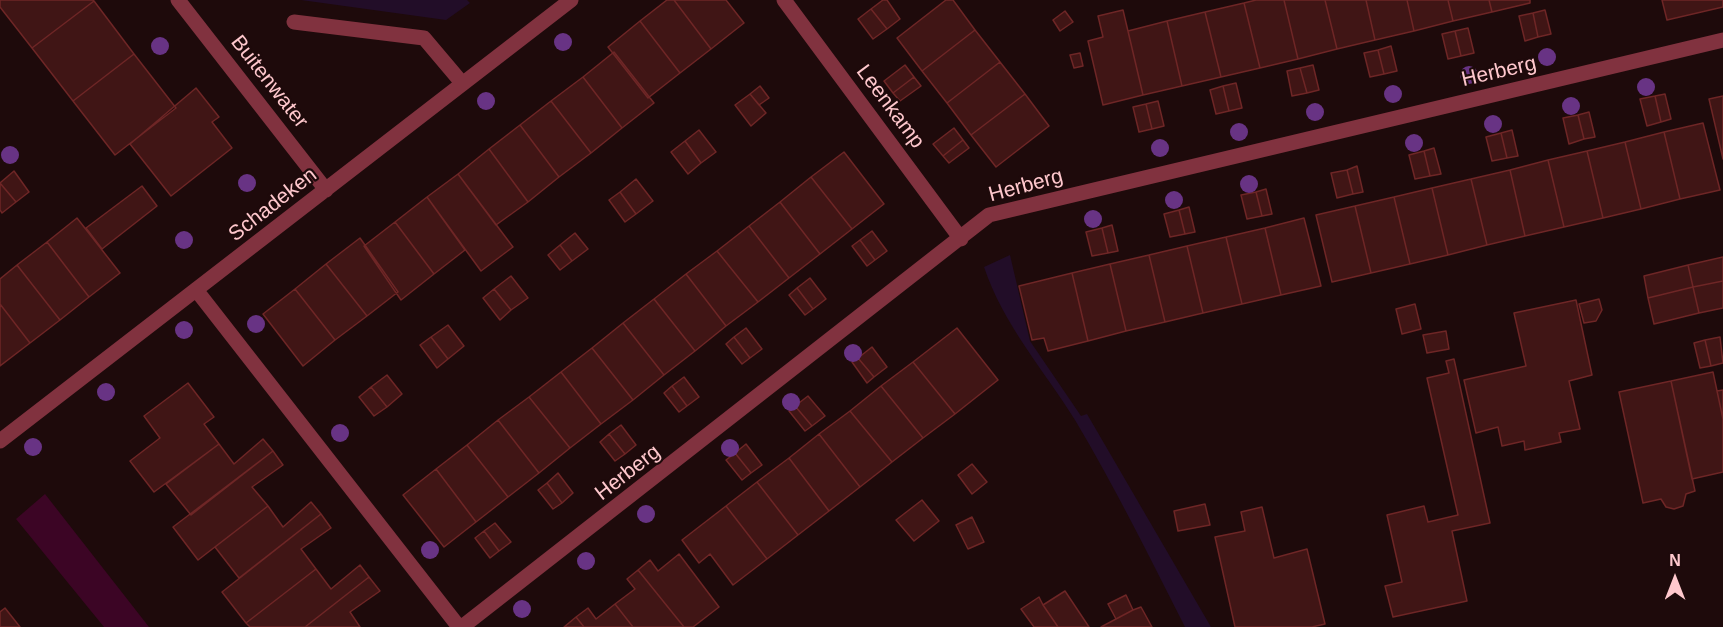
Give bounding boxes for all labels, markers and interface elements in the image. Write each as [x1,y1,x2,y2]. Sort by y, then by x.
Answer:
street label: Buitenwater [225,31,313,133]
street label: Herberg [1459,51,1539,93]
street label: Leenkamp [850,60,930,154]
street label: Schadeken [224,163,322,247]
street label: Herberg [986,164,1066,208]
street label: Herberg [590,440,666,506]
north arrow [1645,549,1705,609]
text: N [1669,552,1681,569]

